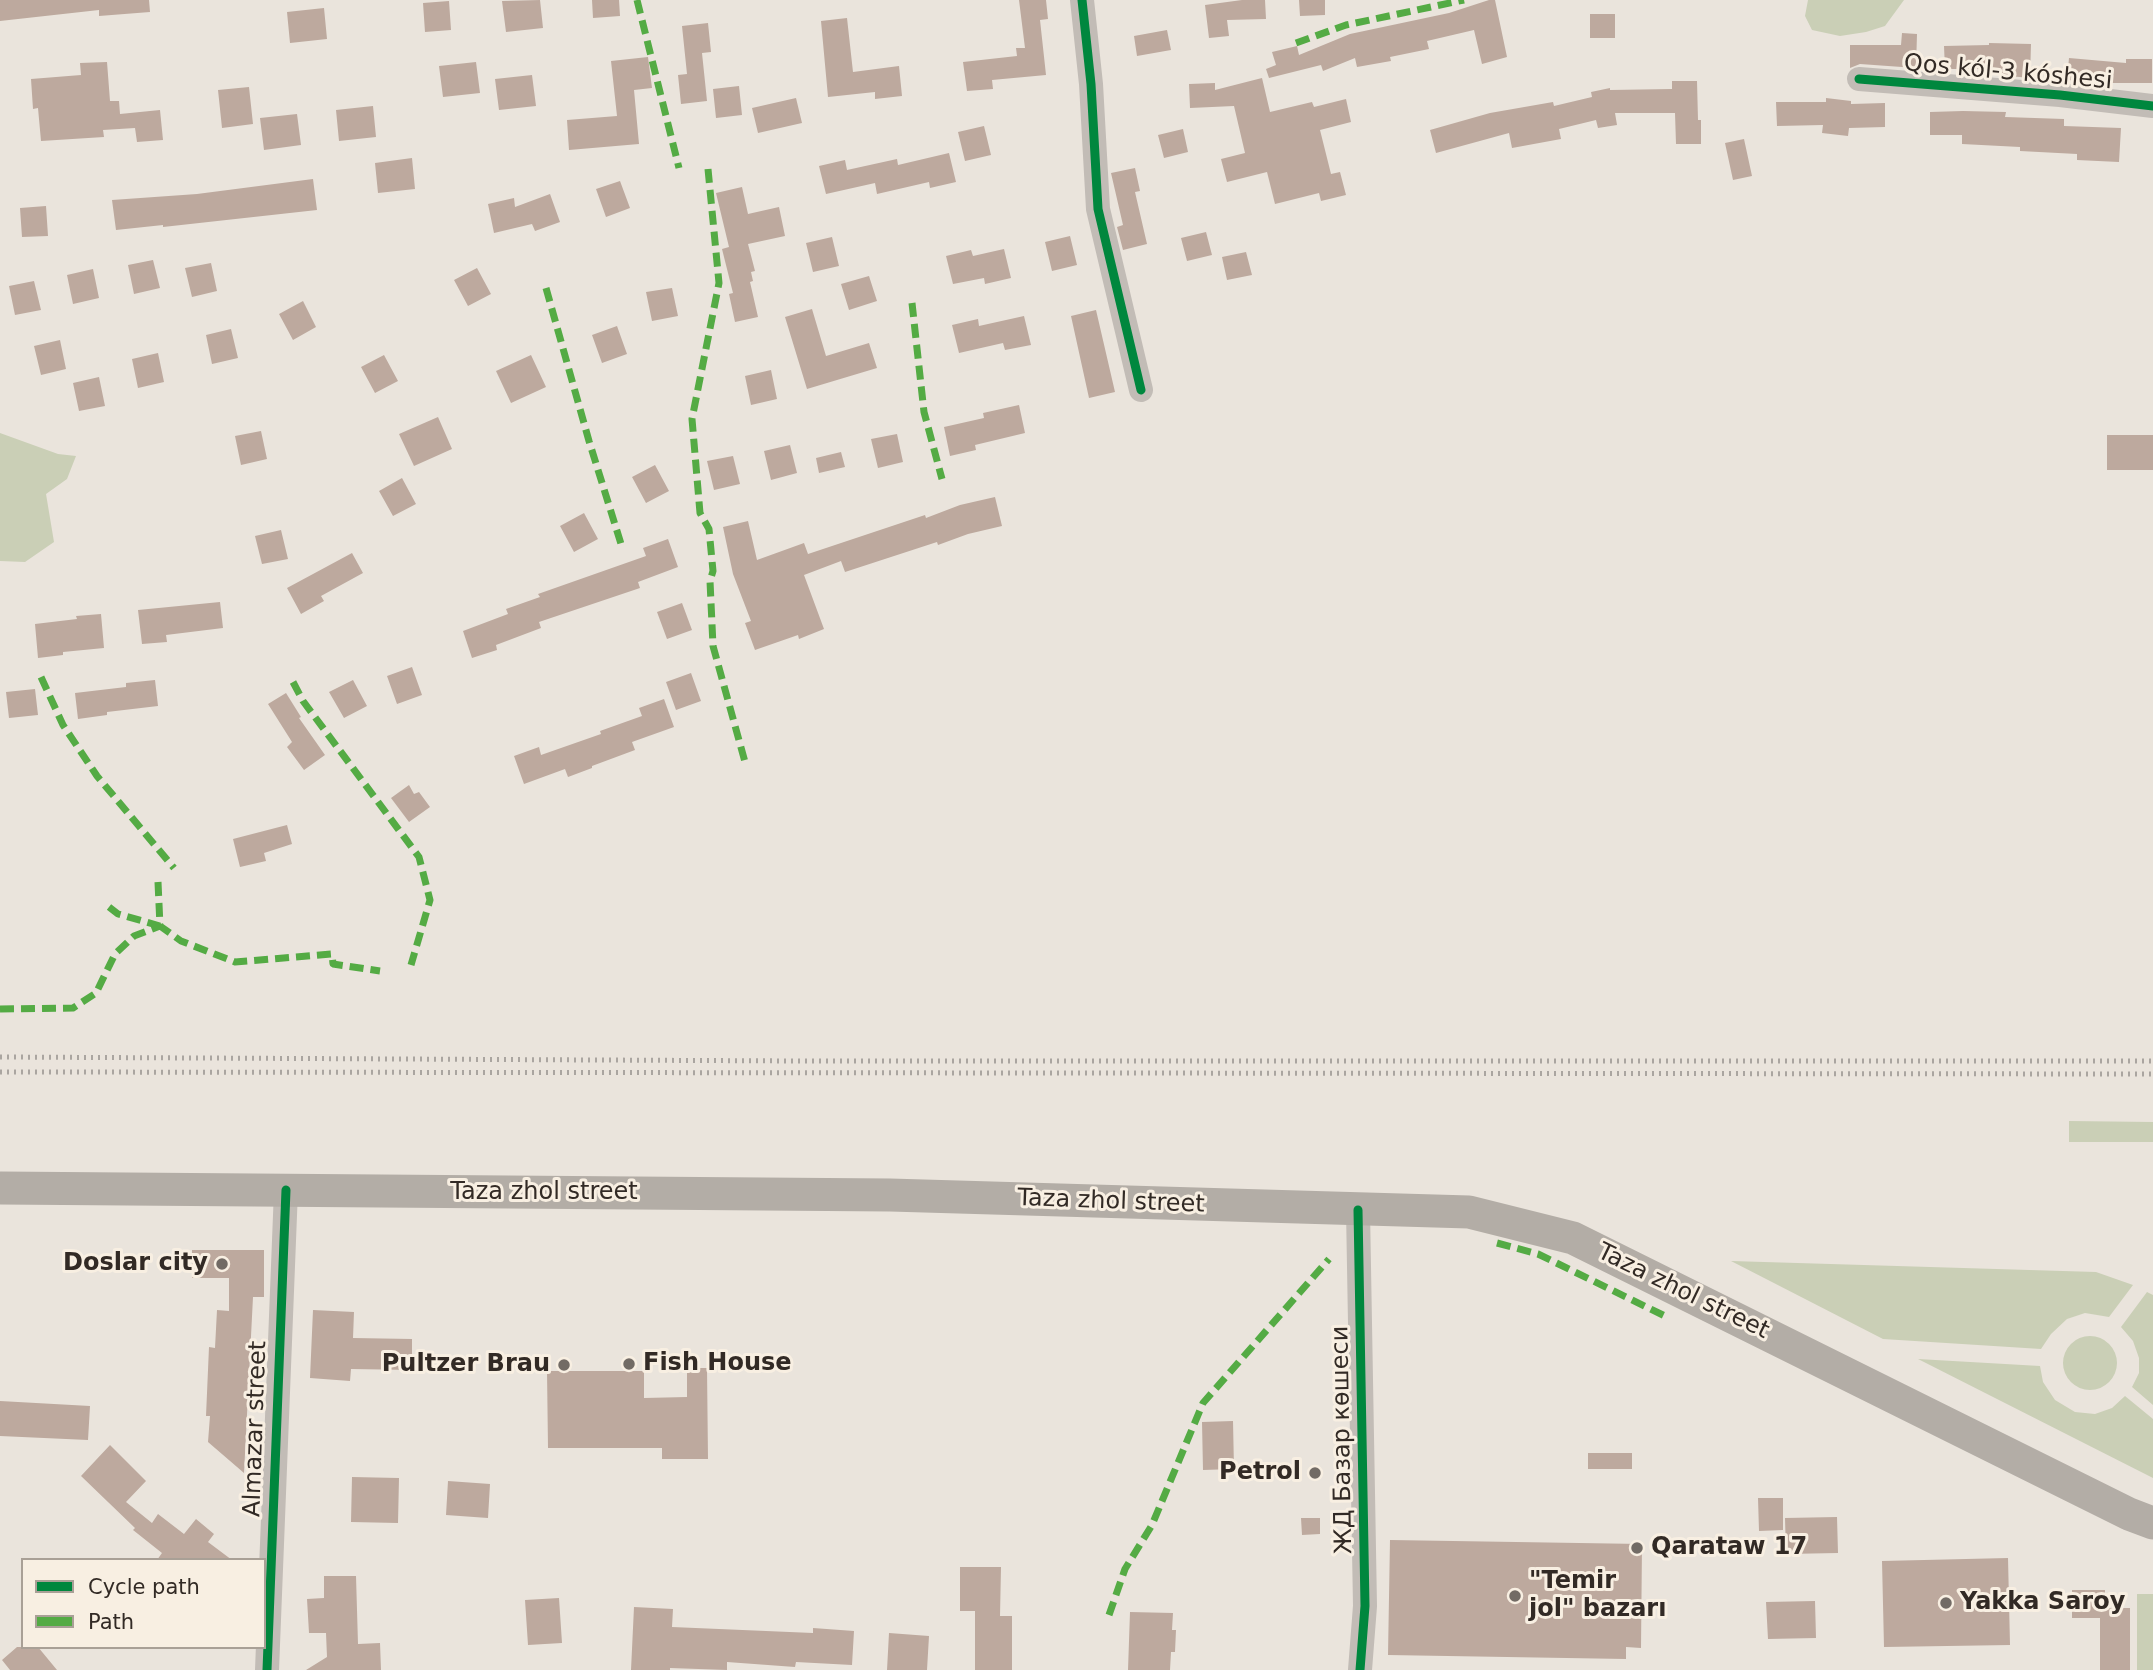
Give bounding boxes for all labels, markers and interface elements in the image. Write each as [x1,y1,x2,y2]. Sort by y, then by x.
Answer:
street label: Qos kól-3 kóshesi [1903,50,2113,96]
street label: Taza zhol street [450,1179,638,1207]
street label: Taza zhol street [1017,1184,1205,1220]
street label: Taza zhol street [1593,1238,1773,1346]
place label: Doslar city [63,1250,208,1278]
marker: Doslar city [214,1256,230,1272]
street label: ЖД Базар көшеси [1327,1326,1359,1554]
street label: Almazar street [239,1340,273,1518]
place label: Fish House [643,1350,792,1378]
place label: Pultzer Brau [382,1351,550,1379]
marker: Fish House [621,1356,637,1372]
marker: Pultzer Brau [556,1357,572,1373]
place label: Petrol [1219,1459,1301,1487]
marker: Petrol [1307,1465,1323,1481]
place label: Qarataw 17 [1651,1534,1807,1562]
marker: Qarataw 17 [1629,1540,1645,1556]
legend [21,1558,266,1649]
place label: "Temir jol" bazarı [1529,1568,1666,1624]
text: Cycle path [88,1575,200,1599]
marker: "Temir jol" bazarı [1507,1588,1523,1604]
place label: Yakka Saroy [1960,1589,2125,1617]
marker: Yakka Saroy [1938,1595,1954,1611]
text: Path [88,1610,134,1634]

